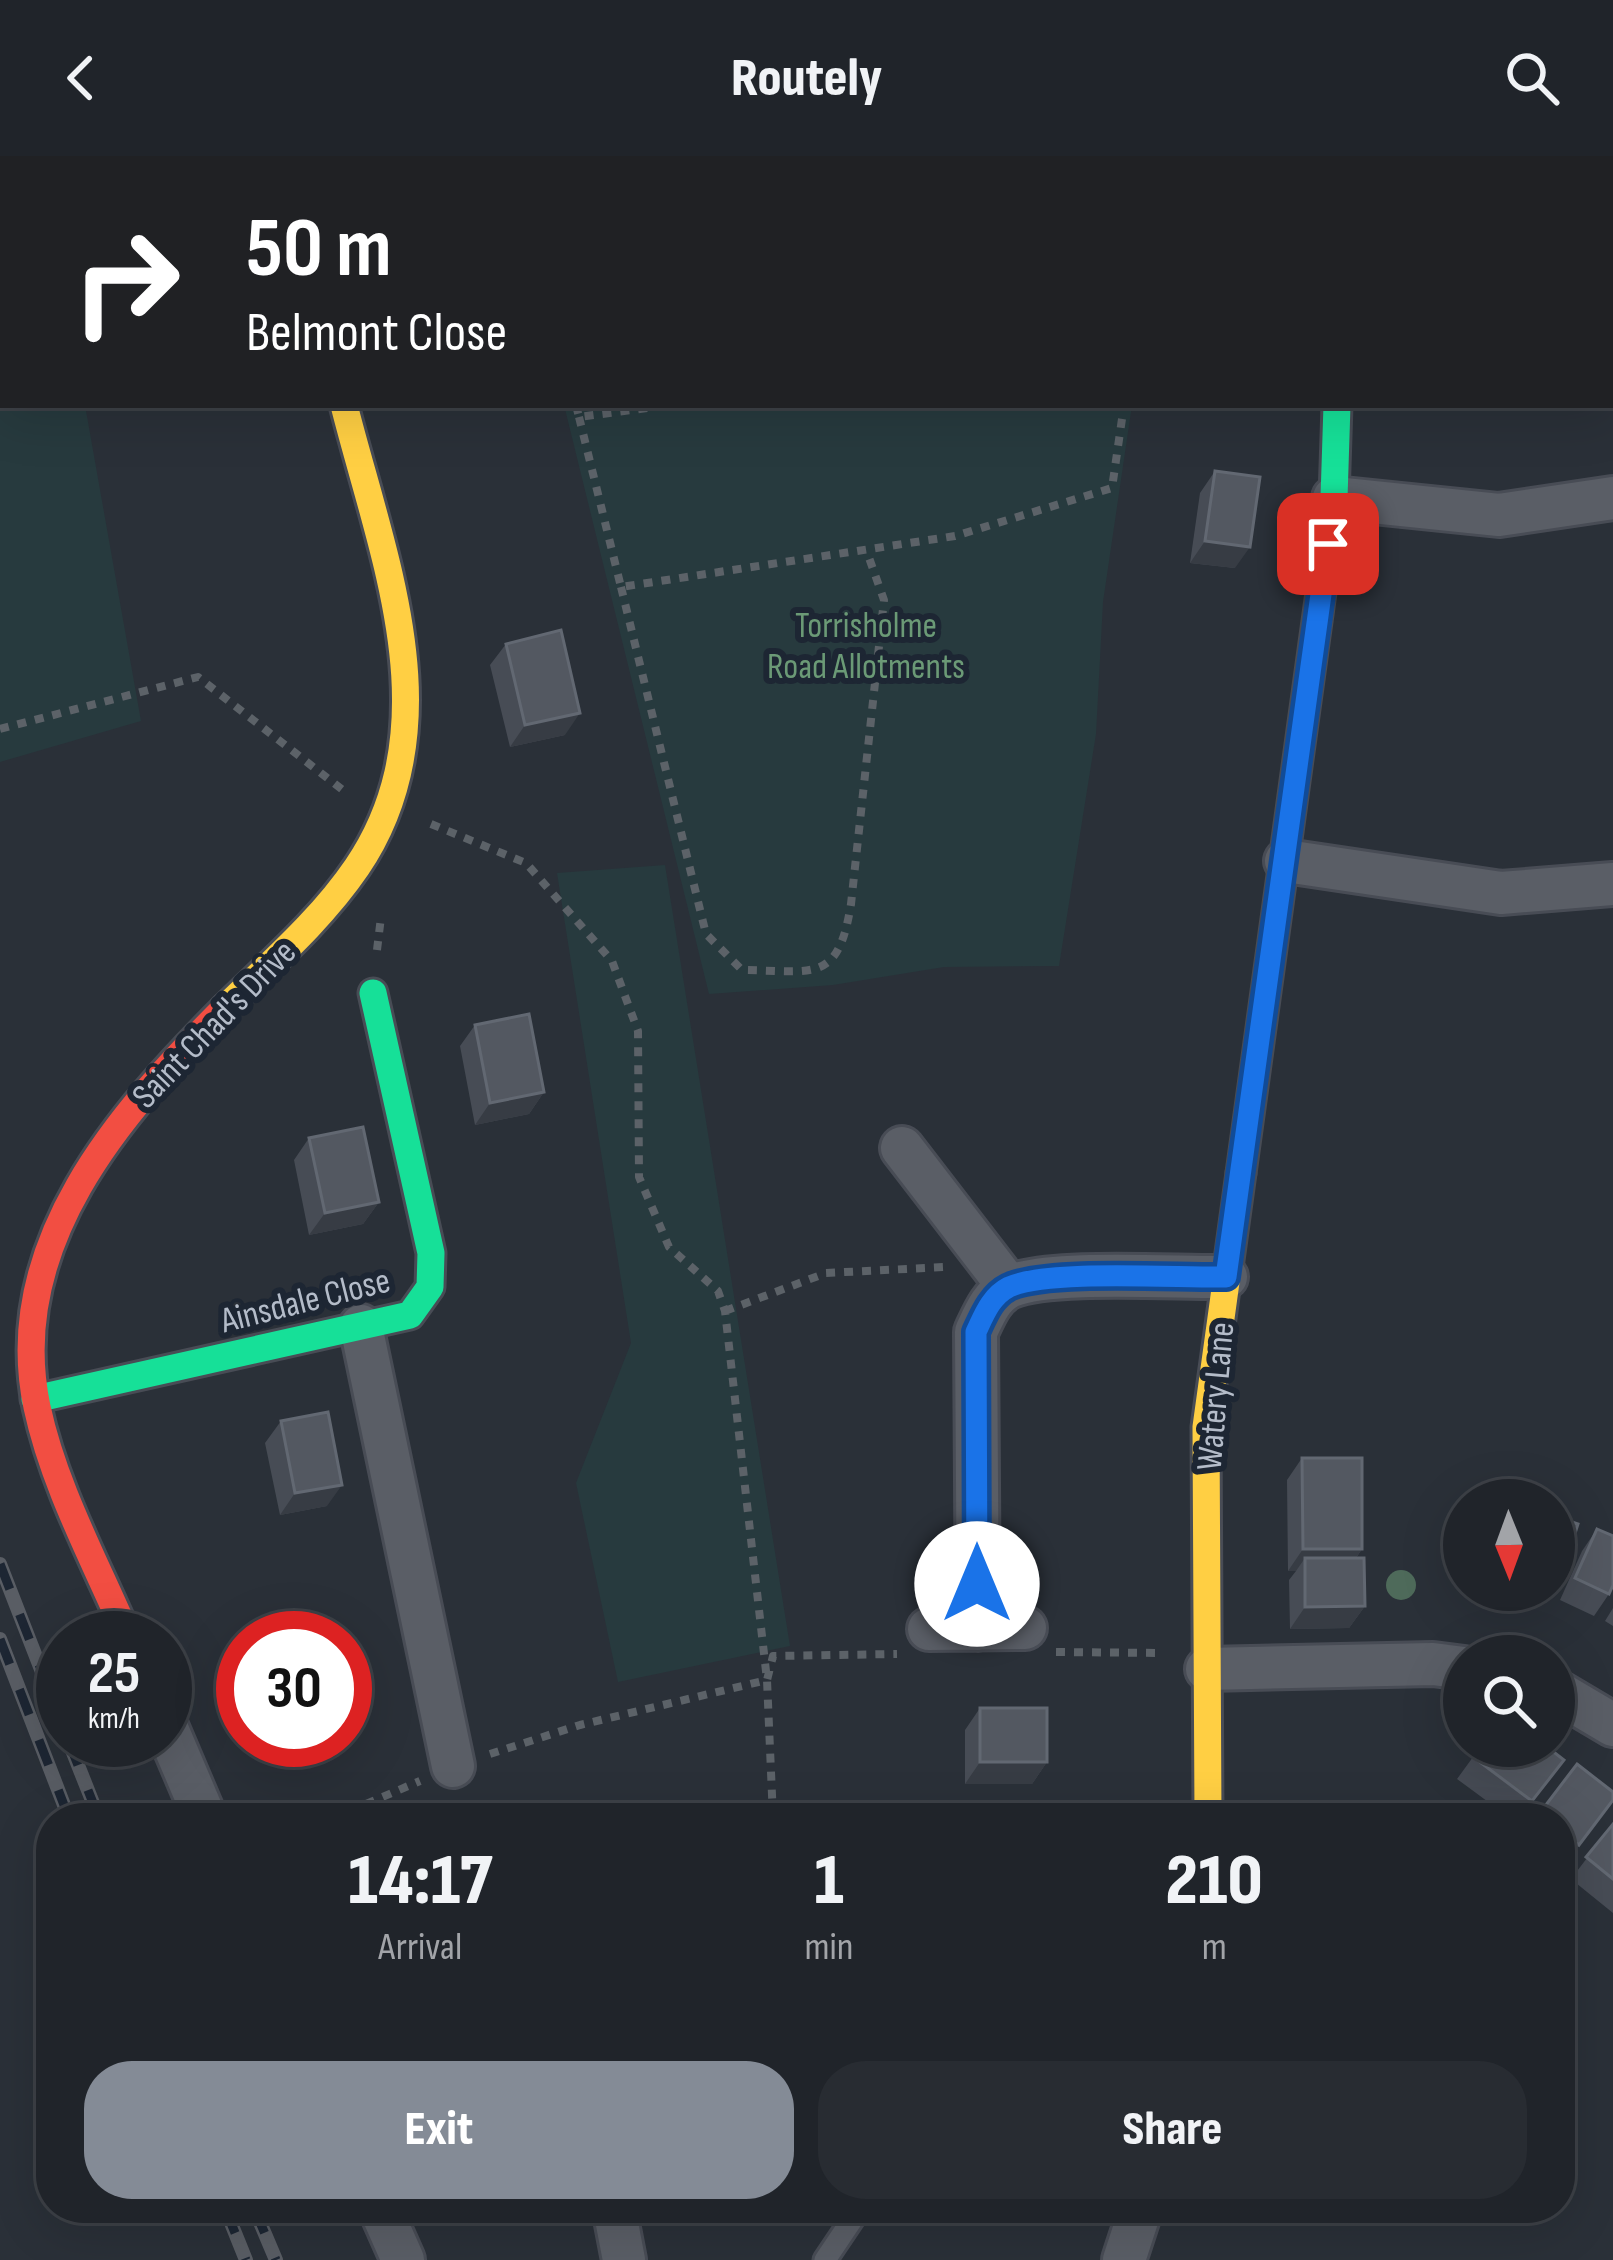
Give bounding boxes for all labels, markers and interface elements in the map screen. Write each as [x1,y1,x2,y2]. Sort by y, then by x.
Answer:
icon: back [48,45,114,111]
icon: search [1499,45,1565,111]
text: Routely [731,46,882,111]
text: 50 m [246,199,392,300]
icon: right [48,204,204,360]
text: Belmont Close [246,301,507,366]
pin [1277,493,1379,595]
icon: arrive [1295,511,1361,577]
park label: Torrisholme Road Allotments [767,605,965,689]
street label: Saint Chad's Drive [124,932,306,1118]
street label: Ainsdale Close [216,1260,395,1343]
street label: Watery Lane [1189,1320,1244,1472]
north arrow [1443,1479,1575,1611]
map controls [1443,1479,1575,1767]
position arrow [914,1521,1040,1647]
speed limit sign: 30 [216,1611,372,1767]
button: search [1443,1635,1575,1767]
text: 25 [88,1638,140,1710]
text: km/h [88,1701,140,1737]
text: 14:17 [348,1838,492,1925]
text: 1 [814,1838,844,1925]
text: 210 [1166,1838,1263,1925]
text: Arrival [378,1924,462,1971]
text: min [804,1924,853,1971]
text: m [1202,1924,1227,1971]
button: Exit [84,2061,794,2199]
button: Share [818,2061,1527,2199]

